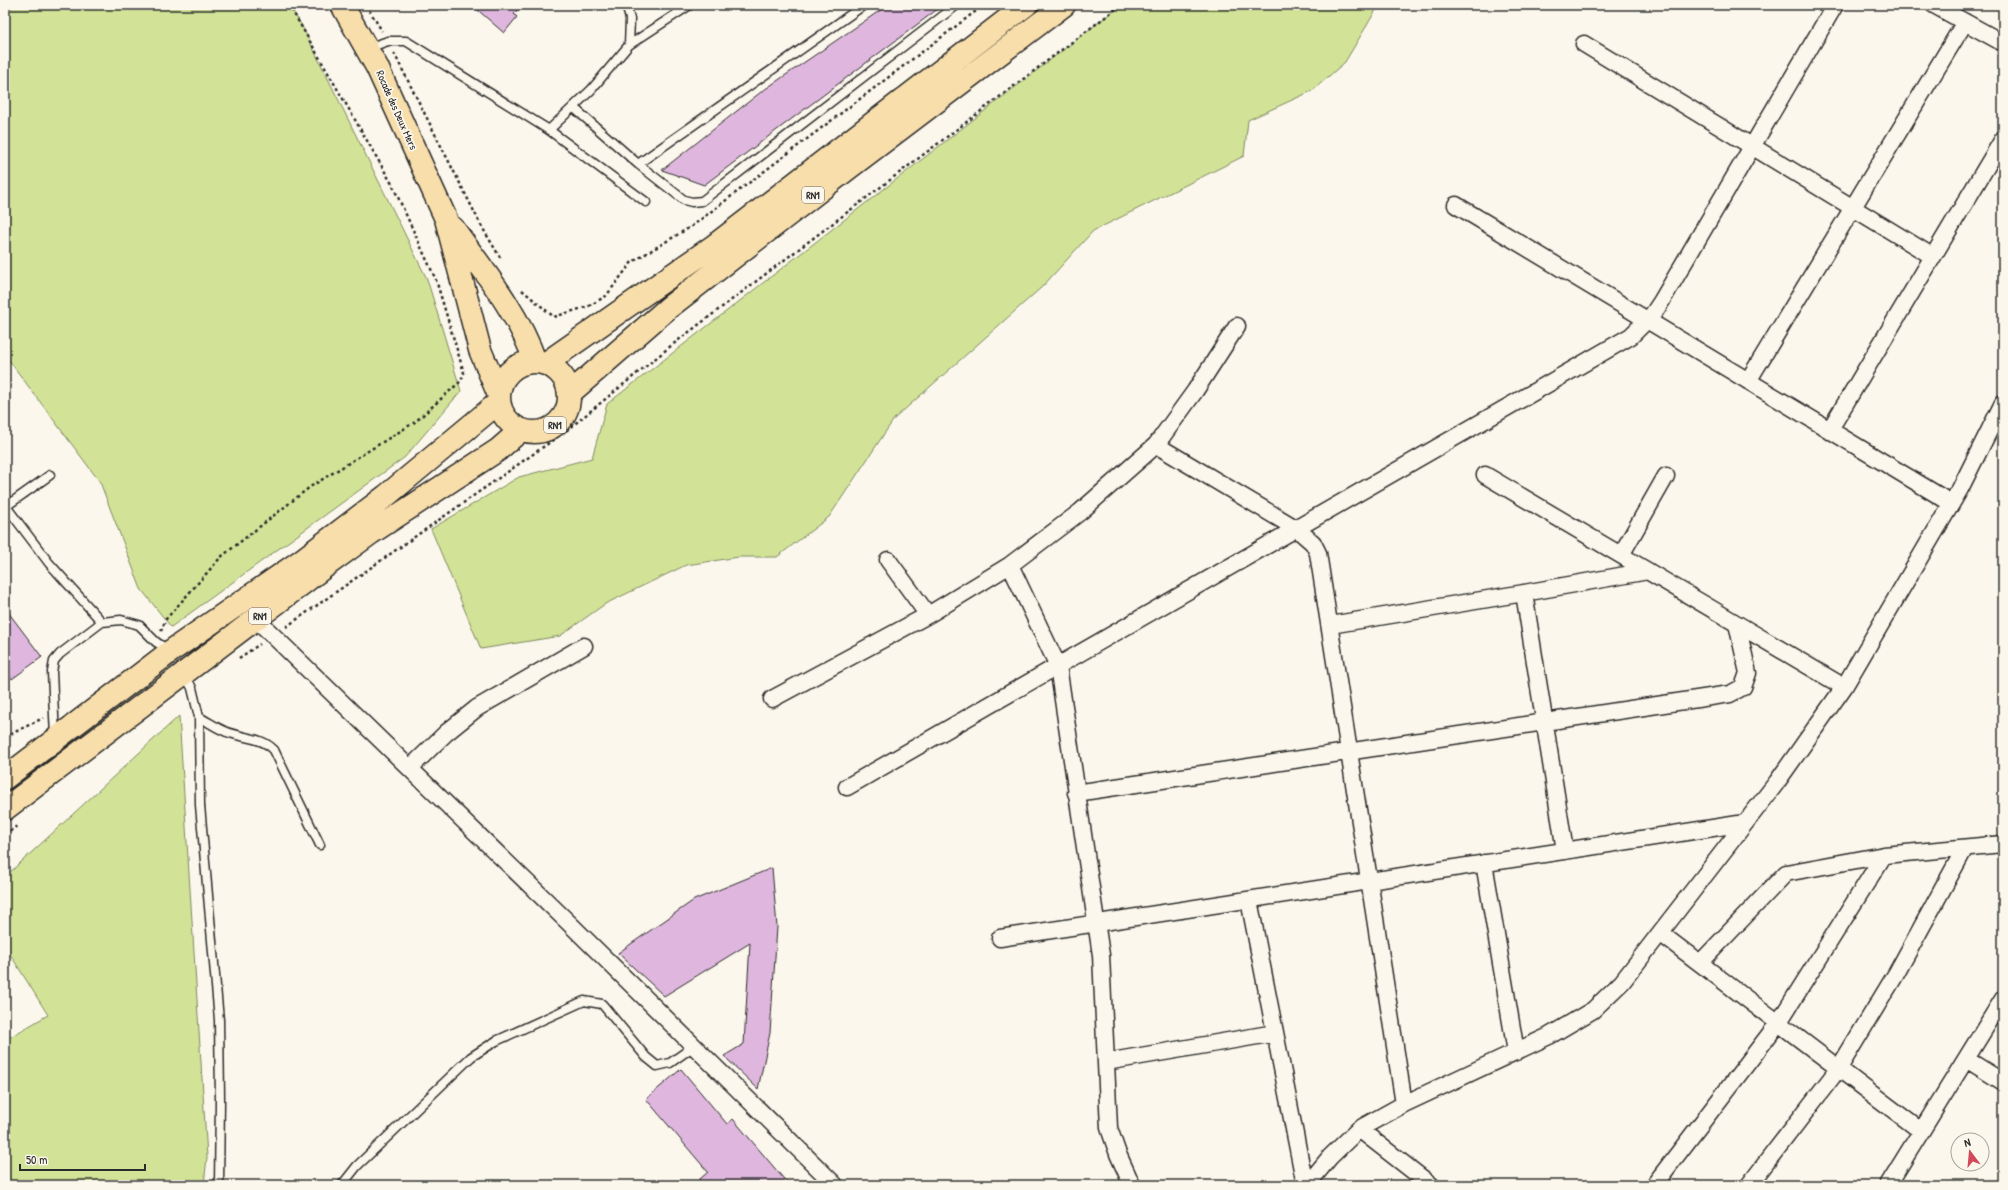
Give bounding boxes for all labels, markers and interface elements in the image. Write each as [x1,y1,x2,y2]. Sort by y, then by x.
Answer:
street label: Rocade des Deux Mers [373,68,421,152]
road number: RN1 [802,187,824,203]
road number: RN1 [544,417,566,433]
road number: RN1 [249,608,271,624]
north arrow [1950,1132,1990,1172]
text: N [1962,1135,1972,1150]
scale bar [20,1146,145,1172]
text: 50 m [26,1151,47,1168]

